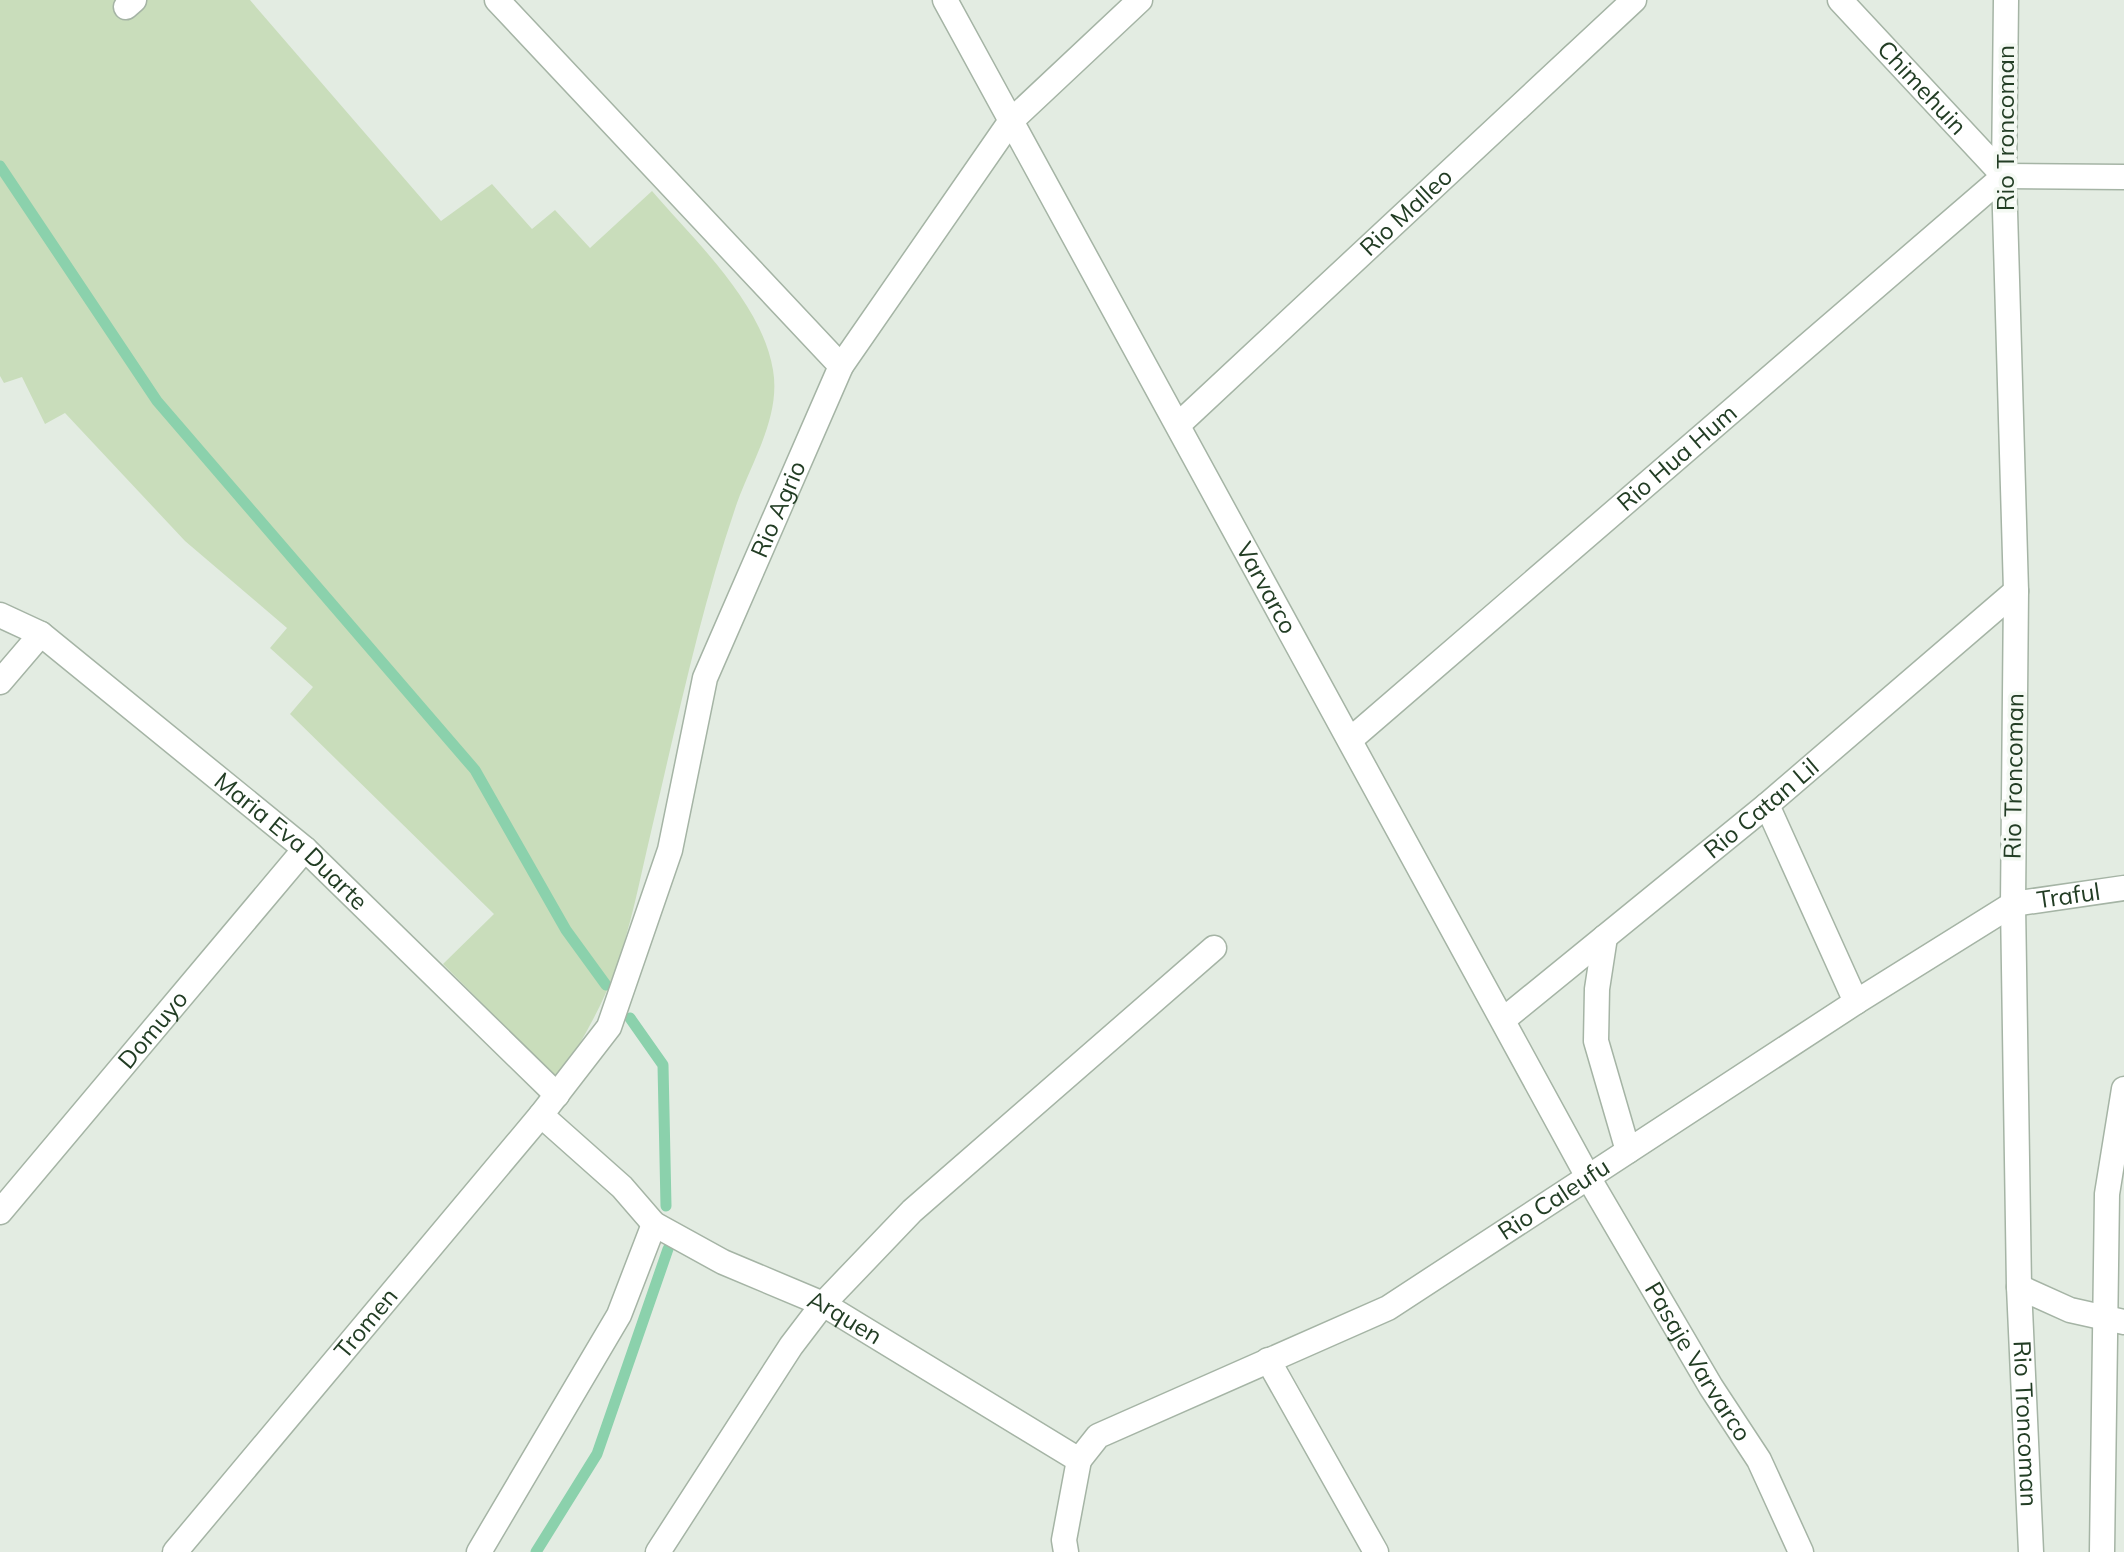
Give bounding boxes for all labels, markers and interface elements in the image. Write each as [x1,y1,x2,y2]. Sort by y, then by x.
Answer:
street label: Chimehuin [1871,34,1974,141]
street label: Rio Troncoman [1990,45,2020,211]
street label: Rio Malleo [1353,161,1458,262]
street label: Rio Hua Hum [1610,397,1743,517]
street label: Rio Agrio [743,456,812,562]
street label: Varvarco [1230,536,1304,639]
street label: Rio Troncoman [1997,693,2029,859]
street label: Rio Catan Lil [1697,751,1824,864]
street label: Maria Eva Duarte [209,765,374,916]
street label: Traful [2035,876,2102,914]
street label: Domuyo [111,984,194,1074]
street label: Rio Caleufu [1492,1151,1615,1246]
street label: Pasaje Varvarco [1639,1276,1758,1446]
street label: Tromen [327,1281,404,1364]
street label: Arquen [803,1283,888,1350]
street label: Rio Troncoman [2007,1340,2045,1507]

